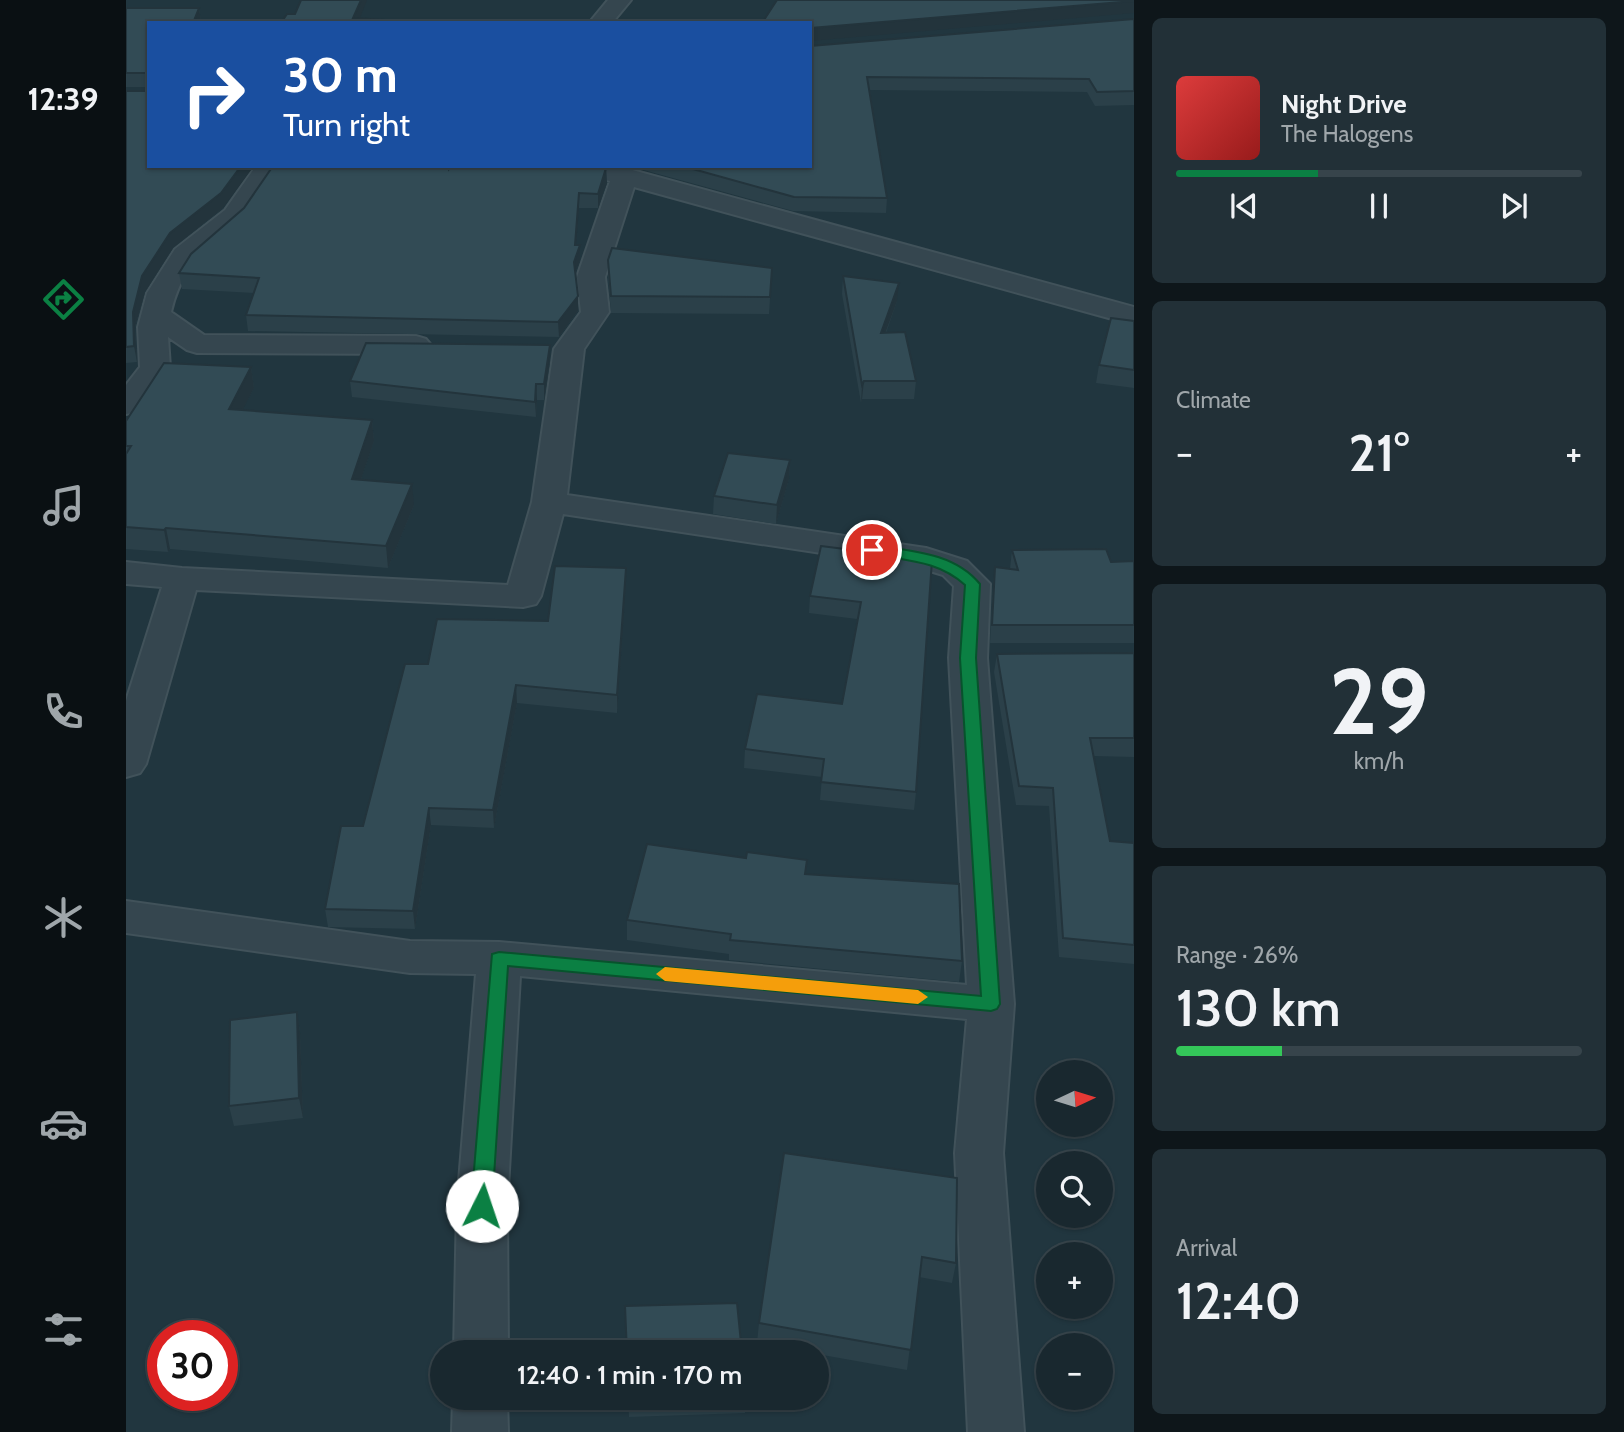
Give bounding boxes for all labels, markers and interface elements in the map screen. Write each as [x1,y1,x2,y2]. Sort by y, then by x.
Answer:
text: 30 m [283,45,398,104]
icon: right [168,49,259,140]
text: 12:39 [27,79,99,118]
text: Night Drive [1281,88,1407,120]
text: Turn right [283,105,410,144]
text: The Halogens [1281,120,1413,148]
icon: previous [1225,187,1263,225]
icon: pause [1360,187,1398,225]
icon: next [1495,187,1533,225]
icon: directions [39,275,88,324]
text: Climate [1176,386,1251,414]
text: 21° [1349,421,1409,484]
text: − [1176,429,1193,476]
text: + [1565,429,1582,476]
icon: music [39,481,88,530]
pin [842,520,902,580]
icon: arrive [853,531,891,569]
text: 29 [1329,646,1429,757]
icon: phone [39,687,88,736]
text: km/h [1354,747,1404,775]
icon: climate [39,893,88,942]
text: Range · 26% [1176,941,1299,969]
text: 130 km [1176,976,1341,1039]
north arrow [1036,1060,1113,1138]
map controls [1036,1060,1113,1410]
icon: car [39,1099,88,1148]
button: search [1036,1151,1113,1228]
position arrow [445,1169,519,1243]
text: Arrival [1176,1234,1237,1262]
button: + [1036,1242,1113,1319]
text: 12:40 [1176,1269,1301,1332]
icon: filters [39,1305,88,1354]
speed limit sign: 30 [147,1320,238,1411]
button: − [1036,1333,1113,1410]
text: 12:40 · 1 min · 170 m [517,1359,742,1391]

